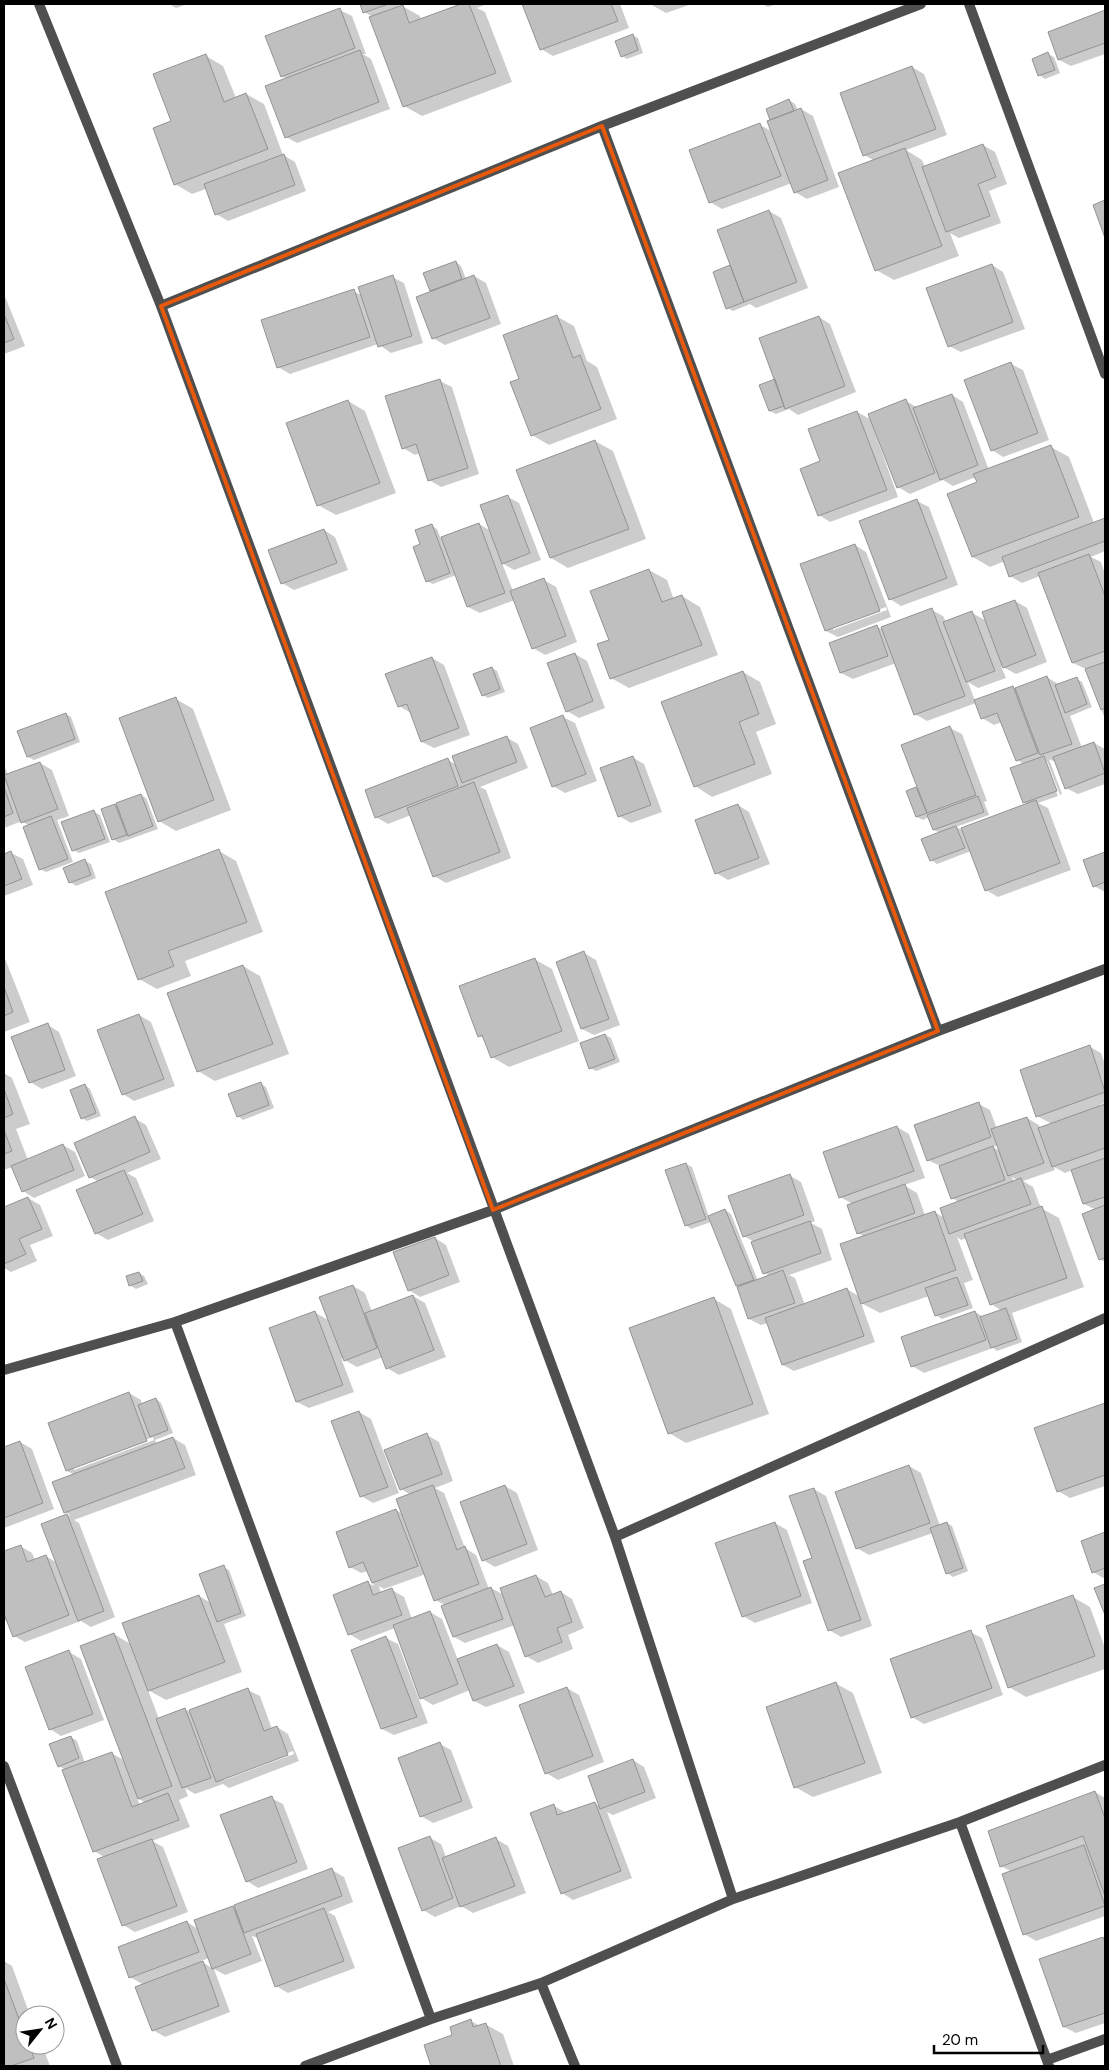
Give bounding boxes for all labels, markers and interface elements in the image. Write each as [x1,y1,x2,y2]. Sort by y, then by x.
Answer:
north arrow [15,2005,65,2055]
text: N [41,2015,62,2032]
scale bar [934,2022,1043,2054]
text: 20 m [942,2030,978,2050]

